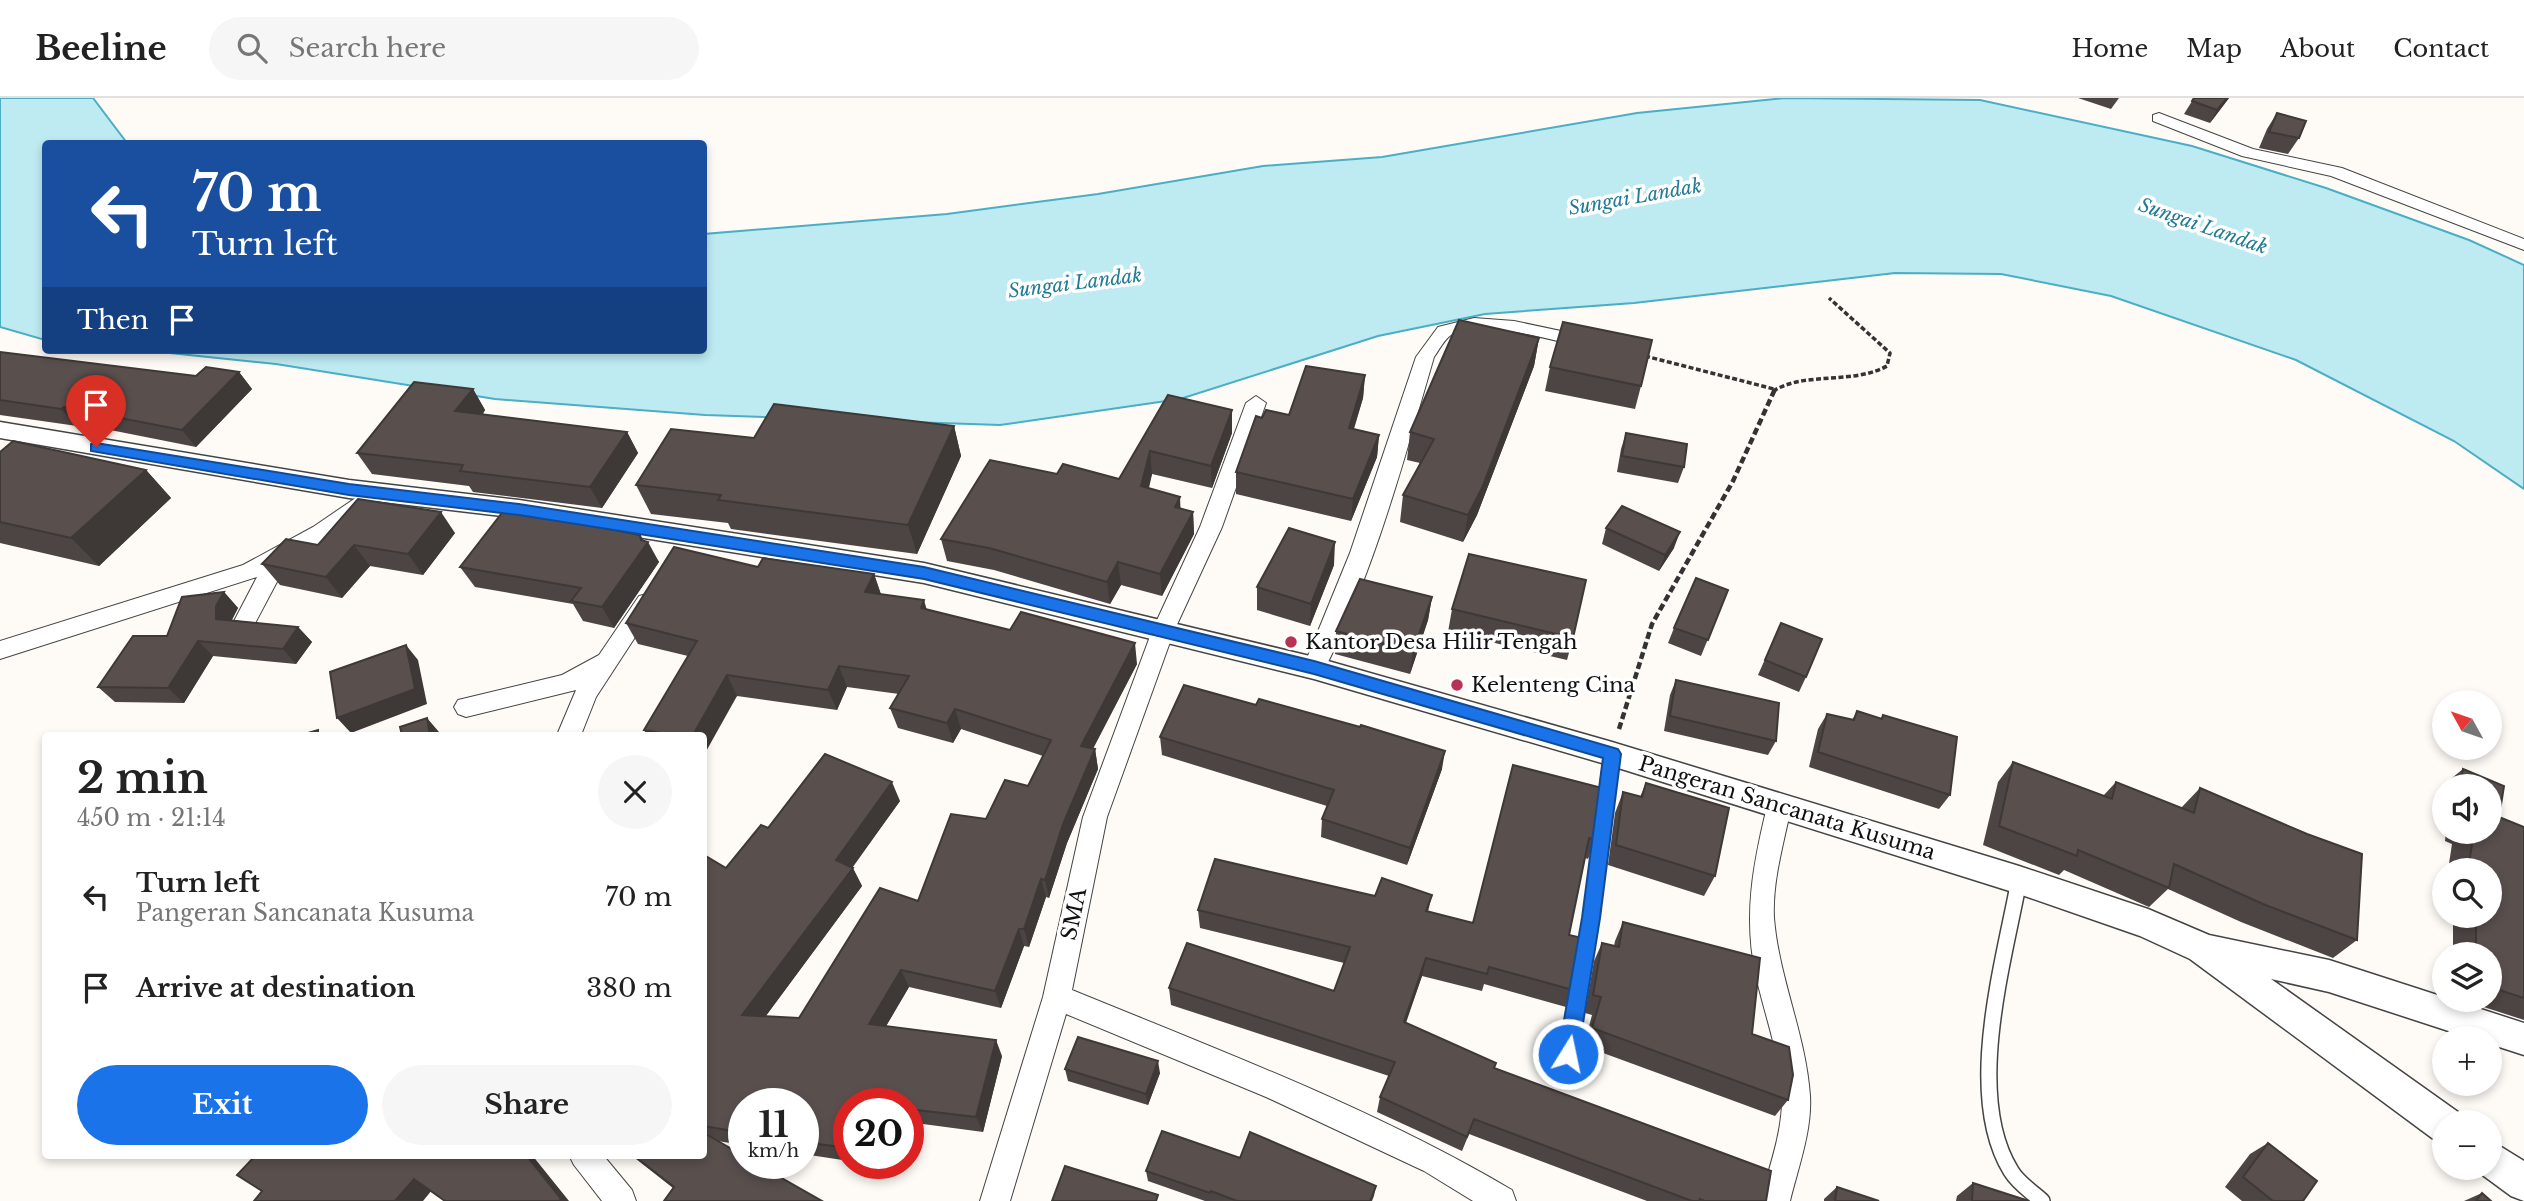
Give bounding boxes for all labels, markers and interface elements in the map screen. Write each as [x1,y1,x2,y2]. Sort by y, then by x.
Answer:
search box [209,17,699,80]
text: Beeline [35,28,167,69]
icon: search [233,29,271,67]
text: Search here [289,32,446,64]
text: Home [2072,34,2148,63]
text: Map [2186,34,2242,63]
text: About [2280,34,2355,63]
text: Contact [2393,34,2489,63]
text: 70 m [192,163,322,224]
icon: left [77,168,168,259]
water label: Sungai Landak [1567,174,1703,220]
water label: Sungai Landak [2136,193,2270,259]
text: Turn left [192,224,338,264]
water label: Sungai Landak [1007,263,1143,303]
icon: arrive [163,301,201,339]
text: Then [77,304,149,336]
pin [66,375,126,447]
icon: arrive [77,386,115,424]
place label: Kantor Desa Hilir Tengah [1305,629,1577,655]
marker: Kantor Desa Hilir Tengah [1283,634,1299,650]
place label: Kelenteng Cina [1471,672,1636,698]
marker: Kelenteng Cina [1449,677,1465,693]
north arrow [2432,690,2502,760]
map controls [2432,690,2502,1180]
street label: Pangeran Sancanata Kusuma [1635,750,1939,866]
text: 2 min [77,752,208,804]
button: close [598,755,672,829]
button: sound [2432,774,2502,844]
text: 450 m · 21:14 [77,804,226,832]
button: search [2432,858,2502,928]
text: Turn left [136,867,260,899]
icon: left [77,878,115,916]
text: 70 m [605,881,672,913]
street label: SMA [1056,885,1092,942]
text: Pangeran Sancanata Kusuma [136,899,474,927]
button: layers [2432,942,2502,1012]
icon: arrive [77,969,115,1007]
text: Arrive at destination [136,972,416,1004]
text: 380 m [586,972,672,1004]
position arrow [1531,1017,1605,1091]
button: + [2432,1026,2502,1096]
button: Exit [77,1065,368,1145]
button: Share [382,1065,672,1145]
speed limit sign: 20 [833,1088,924,1179]
text: 11 [758,1103,789,1146]
button: − [2432,1110,2502,1180]
text: km/h [748,1140,799,1162]

